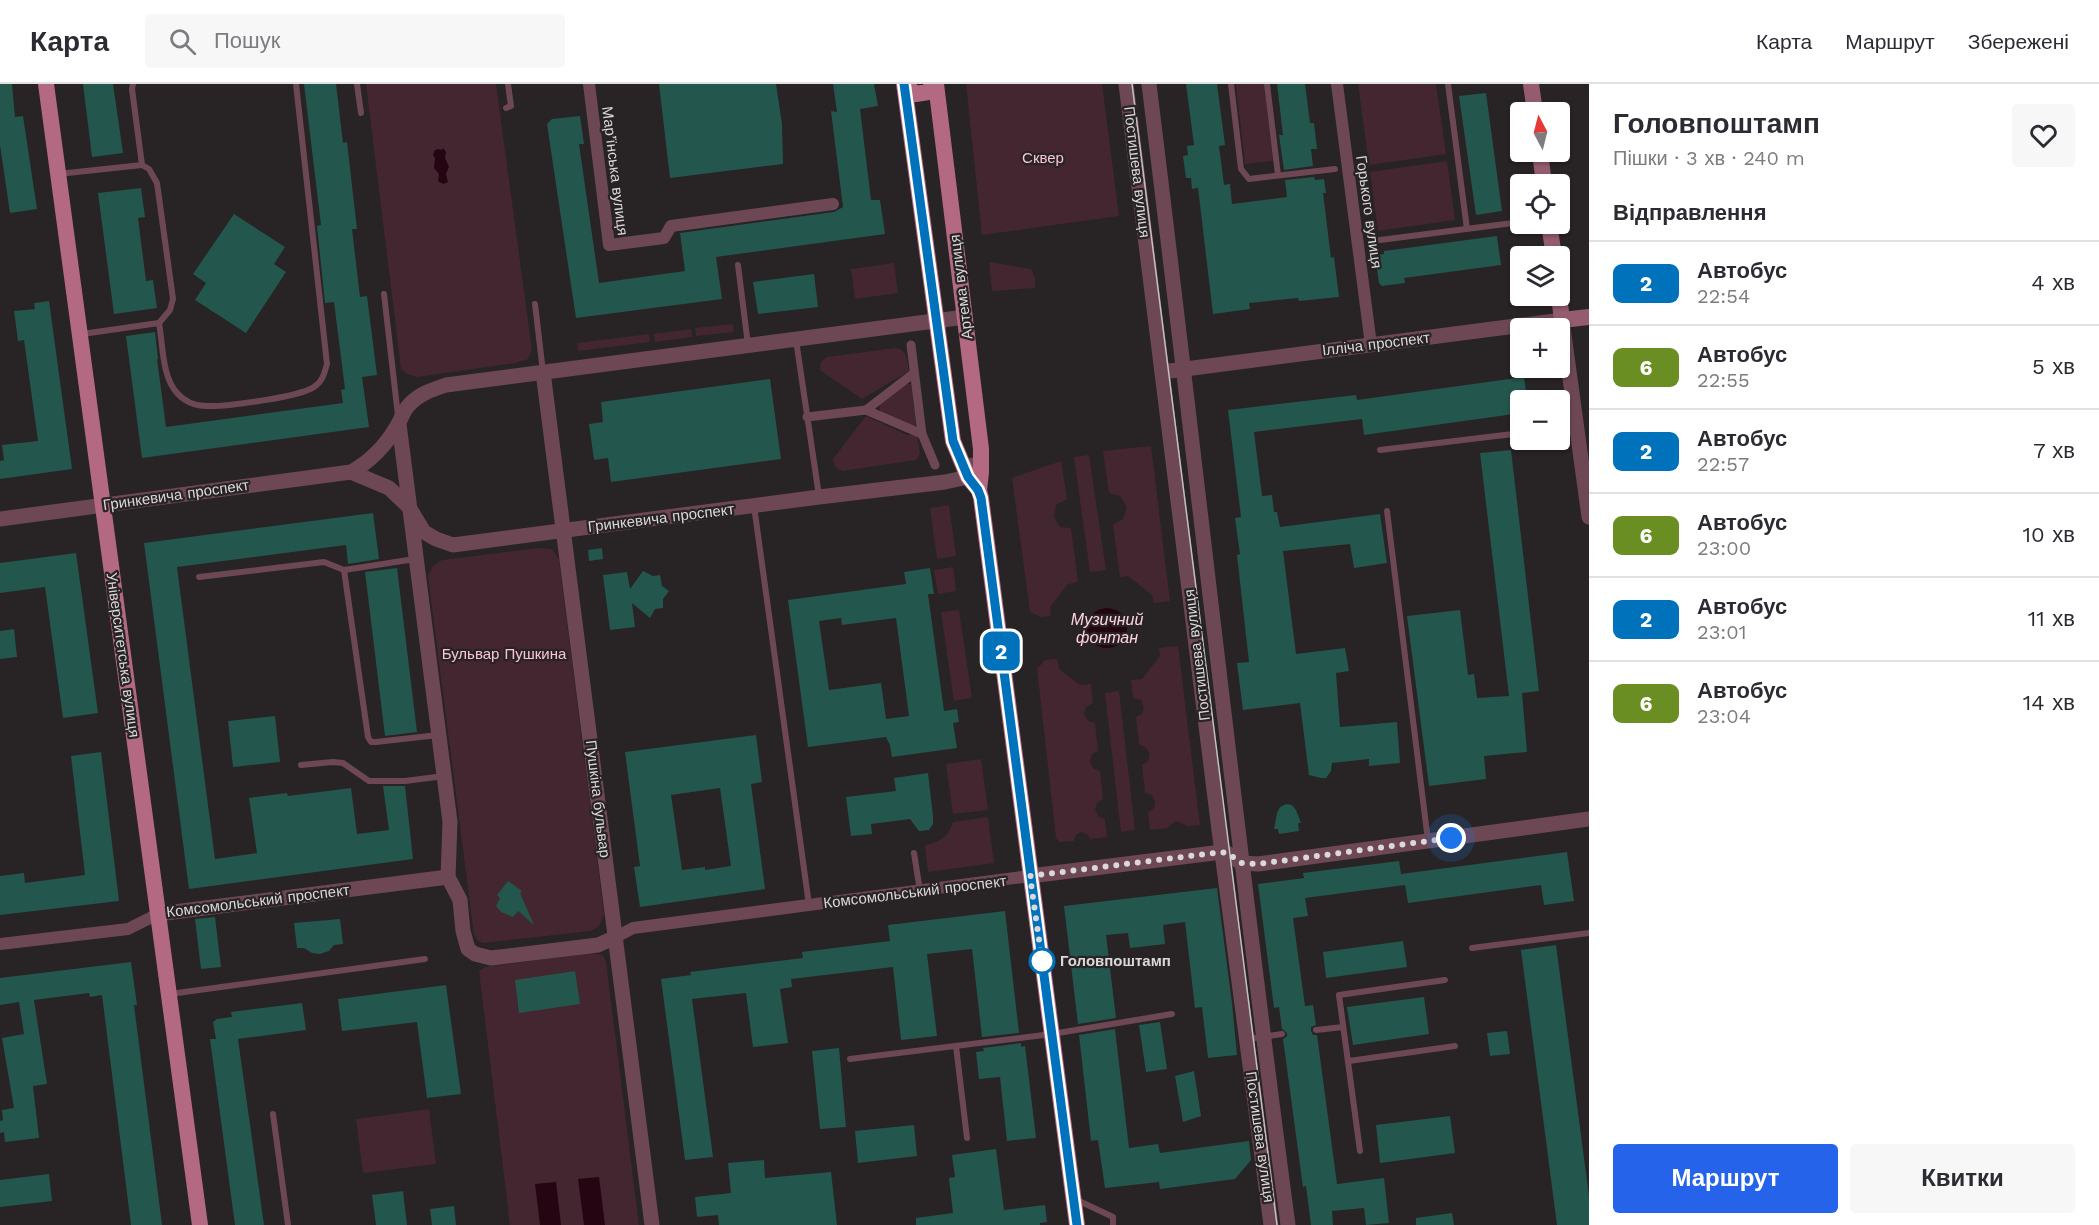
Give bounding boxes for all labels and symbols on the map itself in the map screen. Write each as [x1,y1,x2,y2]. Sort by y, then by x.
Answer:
north arrow [1510,102,1570,162]
street label: Мар’їнська вулиця [598,105,632,237]
street label: Постишева вулиця [1120,105,1154,239]
park label: Сквер [1022,149,1064,167]
street label: Горького вулиця [1352,154,1386,270]
street label: Артема вулиця [946,234,976,340]
street label: Ілліча проспект [1321,328,1431,360]
street label: Гринкевича проспект [102,476,250,514]
street label: Гринкевича проспект [587,500,735,536]
street label: Університетська вулиця [103,571,143,739]
street label: Постишева вулиця [1180,588,1214,722]
water label: Музичний фонтан [1071,610,1143,647]
line badge: 2 [982,632,1020,670]
park label: Бульвар Пушкина [442,645,567,663]
street label: Пушкіна бульвар [582,739,614,859]
your location [1436,823,1466,853]
street label: Комсомольський проспект [822,872,1008,912]
street label: Комсомольський проспект [165,881,351,921]
marker: Головпоштамп [1029,948,1055,974]
place label: Головпоштамп [1060,952,1171,970]
street label: Постишева вулиця [1242,1070,1278,1204]

